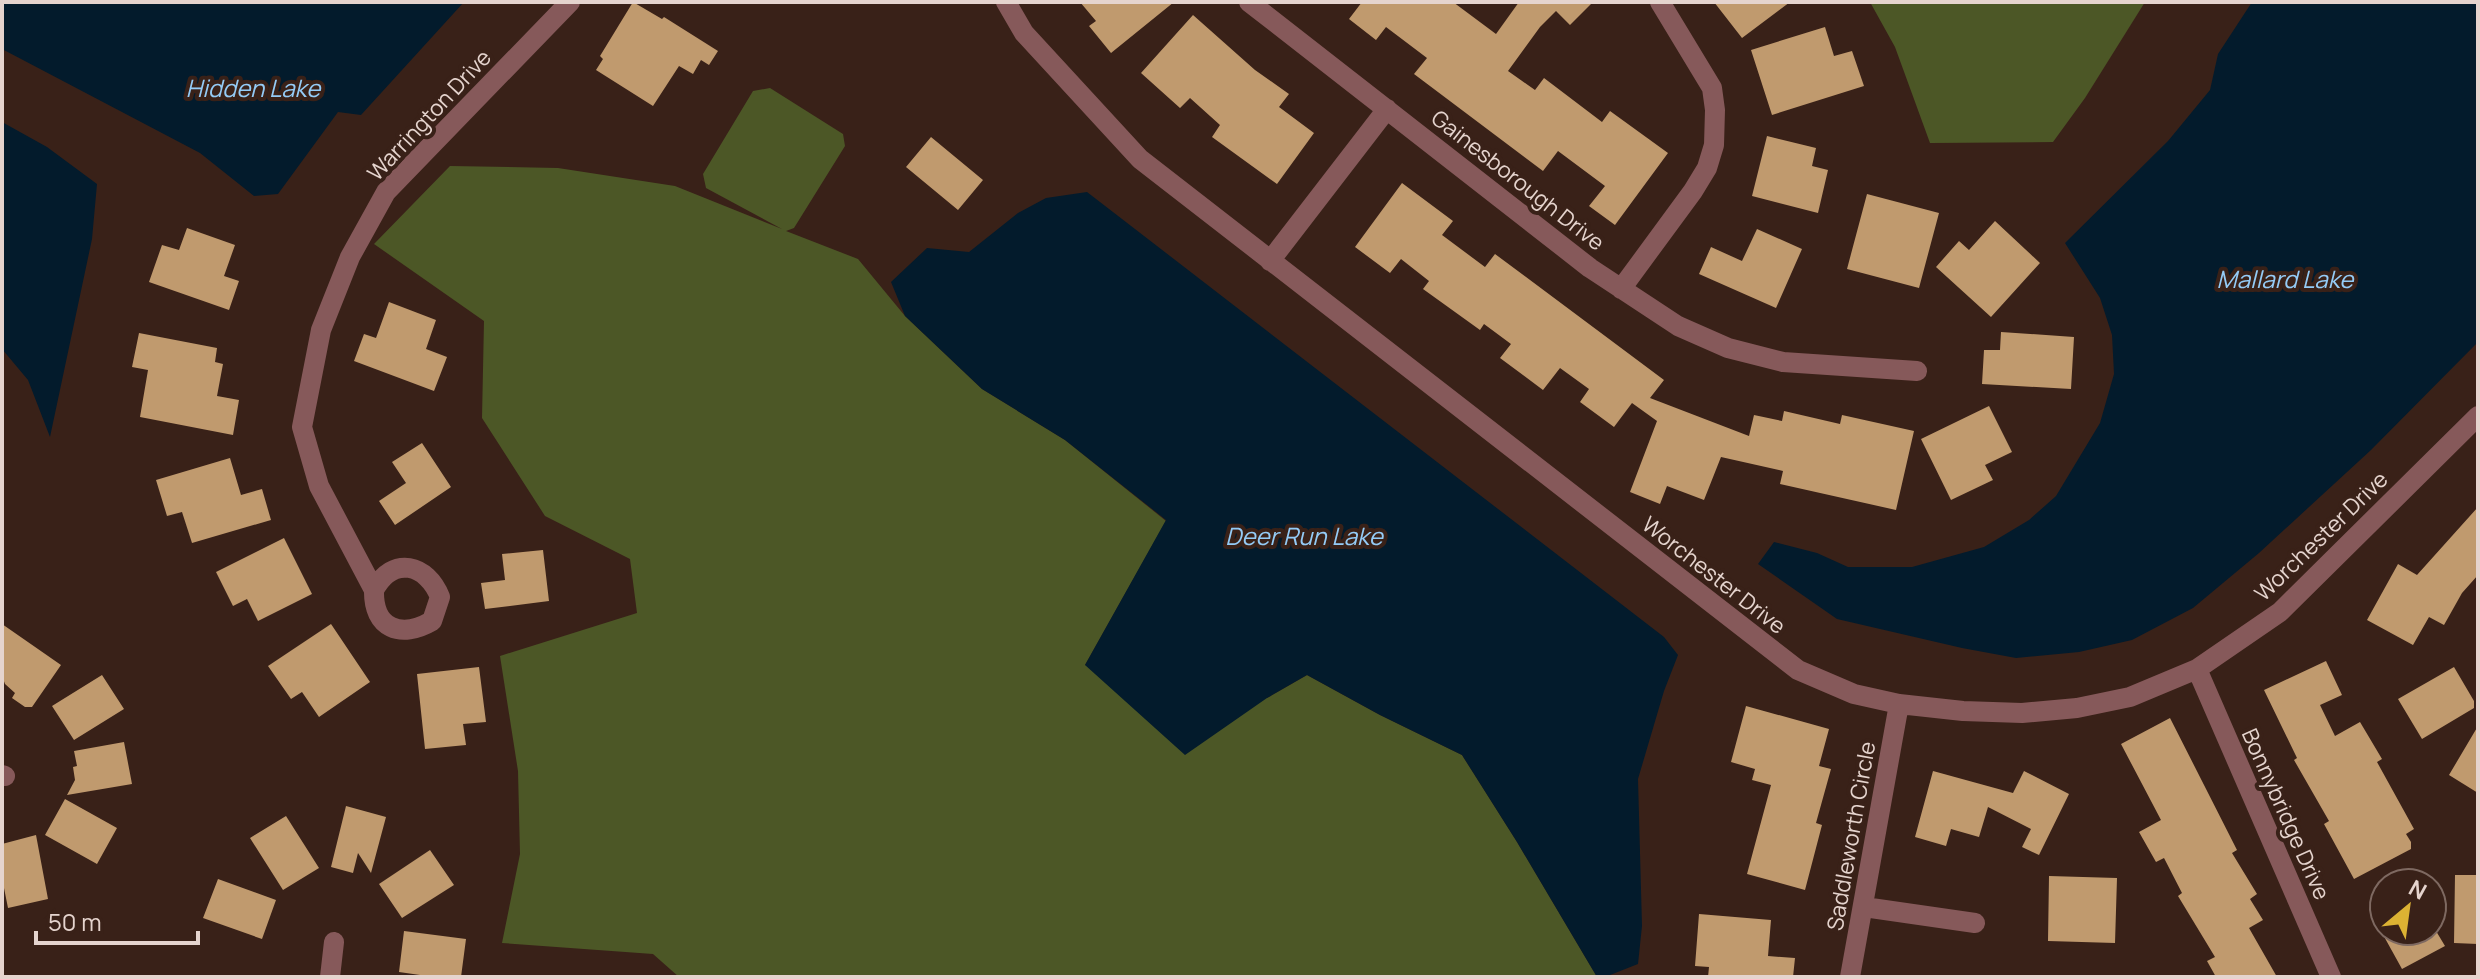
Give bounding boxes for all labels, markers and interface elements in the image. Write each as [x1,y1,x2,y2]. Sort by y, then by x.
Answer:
street label: Warrington Drive [360,43,498,187]
water label: Hidden Lake [186,71,322,104]
street label: Gainesborough Drive [1425,103,1611,257]
water label: Mallard Lake [2217,262,2355,295]
street label: Worchester Drive [2248,464,2394,607]
street label: Worchester Drive [1636,509,1792,641]
water label: Deer Run Lake [1225,519,1385,552]
street label: Bonnybridge Drive [2235,724,2337,905]
street label: Saddleworth Circle [1820,739,1882,933]
north arrow [2368,867,2448,947]
text: N [2404,873,2432,906]
scale bar [36,895,198,945]
text: 50 m [48,905,102,938]

